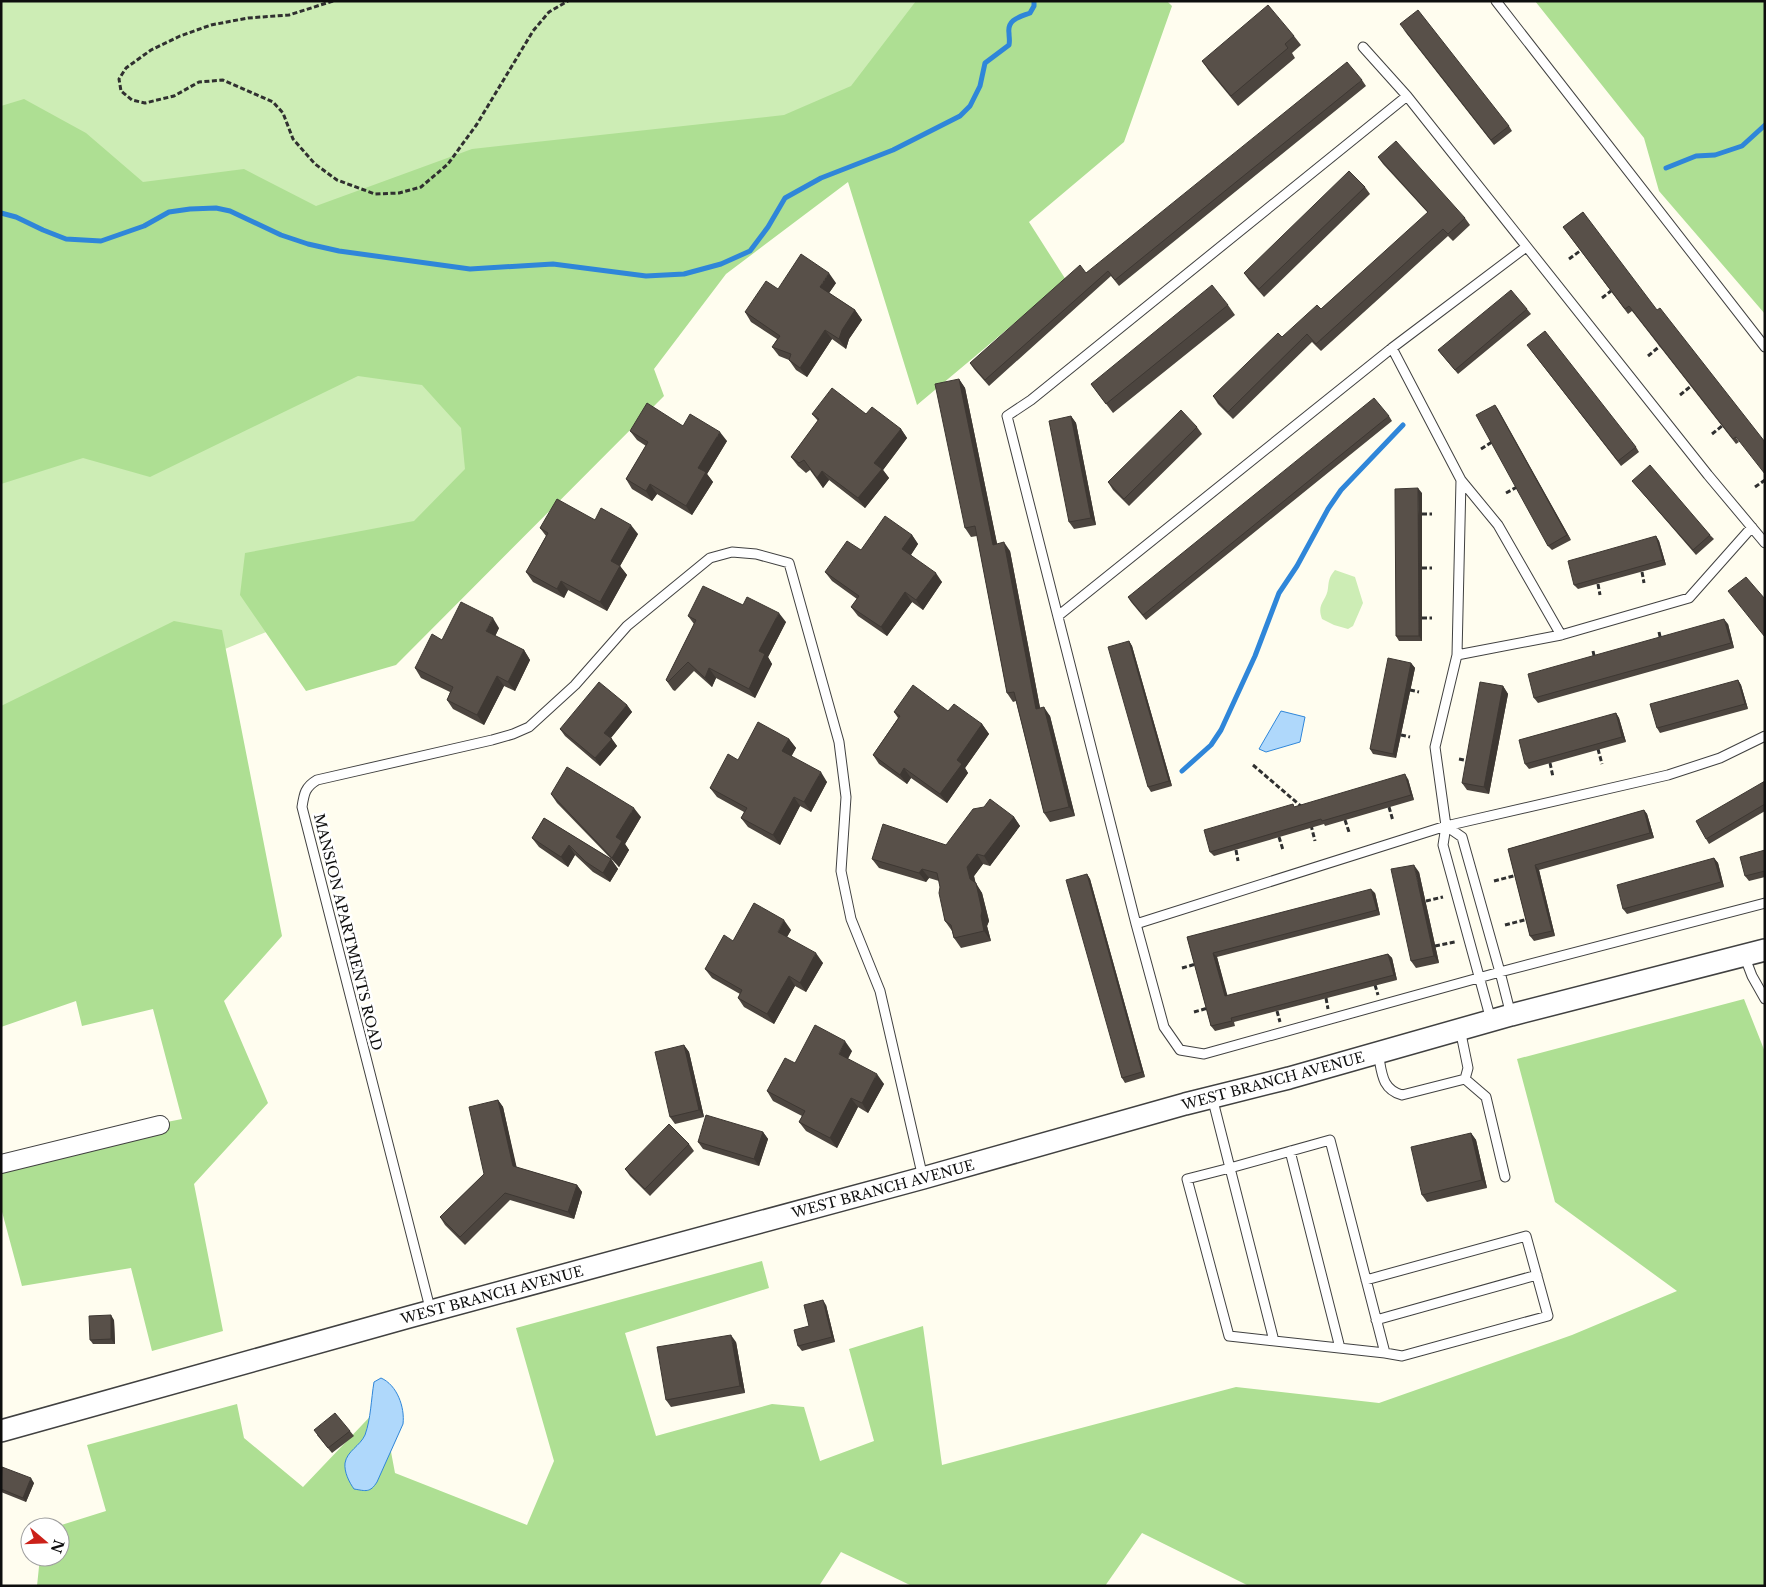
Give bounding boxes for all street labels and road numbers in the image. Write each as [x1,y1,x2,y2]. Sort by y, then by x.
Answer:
street label: MANSION APARTMENTS ROAD [310,811,386,1053]
street label: WEST BRANCH AVENUE [1179,1048,1366,1114]
street label: WEST BRANCH AVENUE [789,1156,976,1222]
street label: WEST BRANCH AVENUE [398,1262,585,1328]

